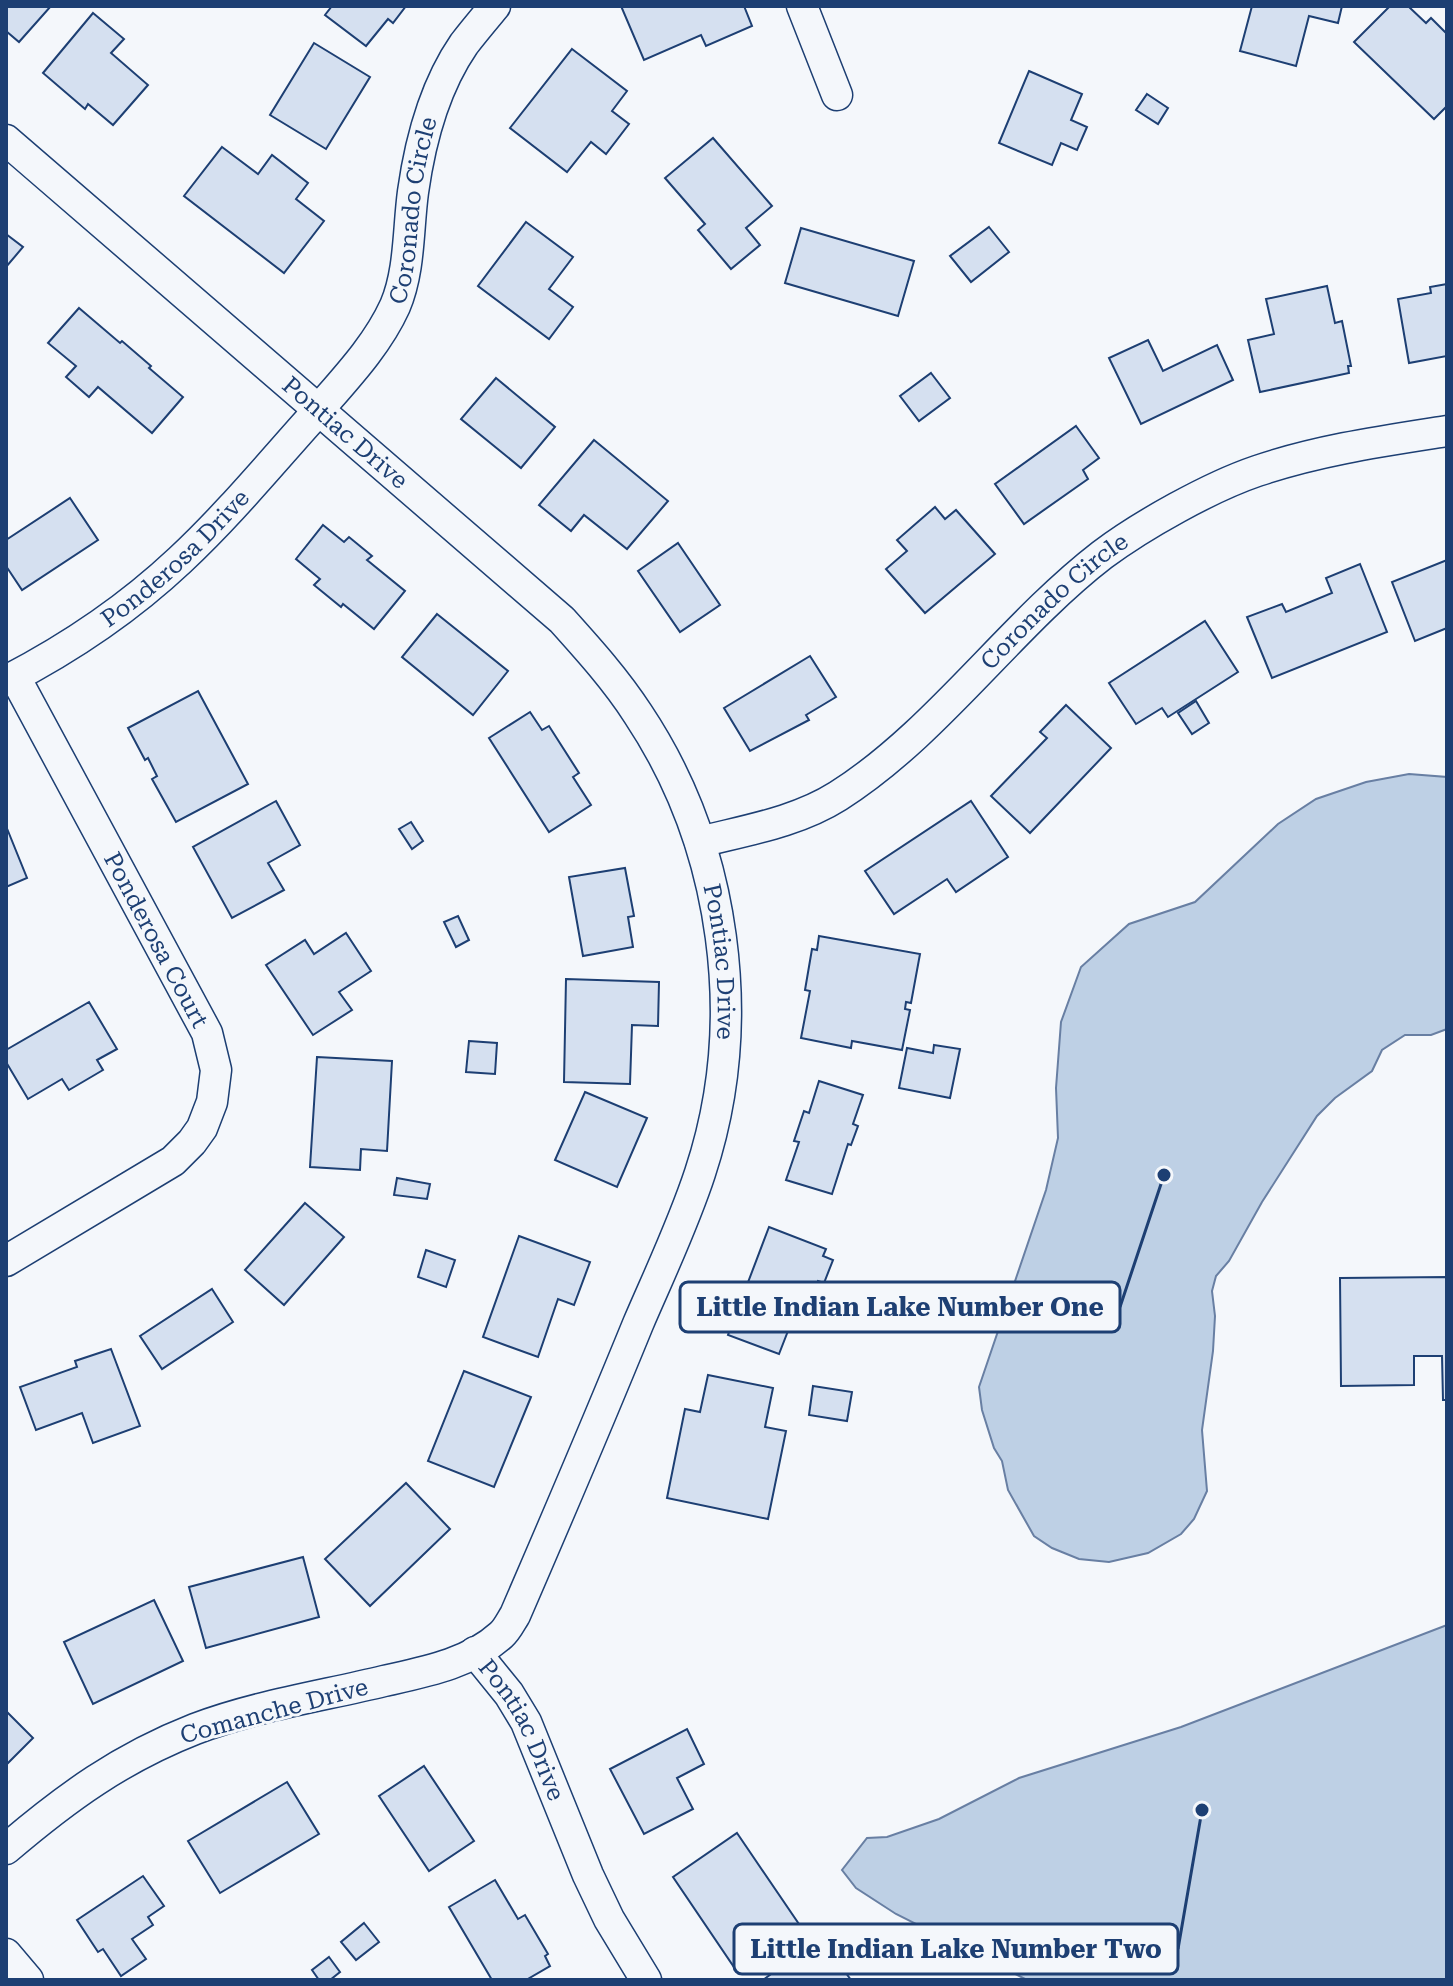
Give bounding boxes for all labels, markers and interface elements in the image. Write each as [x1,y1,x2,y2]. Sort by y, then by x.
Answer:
street label: Coronado Circle [383,113,443,308]
street label: Pontiac Drive [277,371,414,495]
street label: Ponderosa Drive [96,484,255,633]
street label: Coronado Circle [975,527,1133,675]
street label: Ponderosa Court [98,848,214,1033]
street label: Pontiac Drive [697,881,740,1040]
callout: Little Indian Lake Number One [680,1282,1120,1332]
text: Little Indian Lake Number One [696,1292,1104,1322]
street label: Pontiac Drive [473,1654,570,1805]
street label: Comanche Drive [177,1672,371,1750]
callout: Little Indian Lake Number Two [734,1924,1178,1974]
text: Little Indian Lake Number Two [750,1934,1162,1964]

